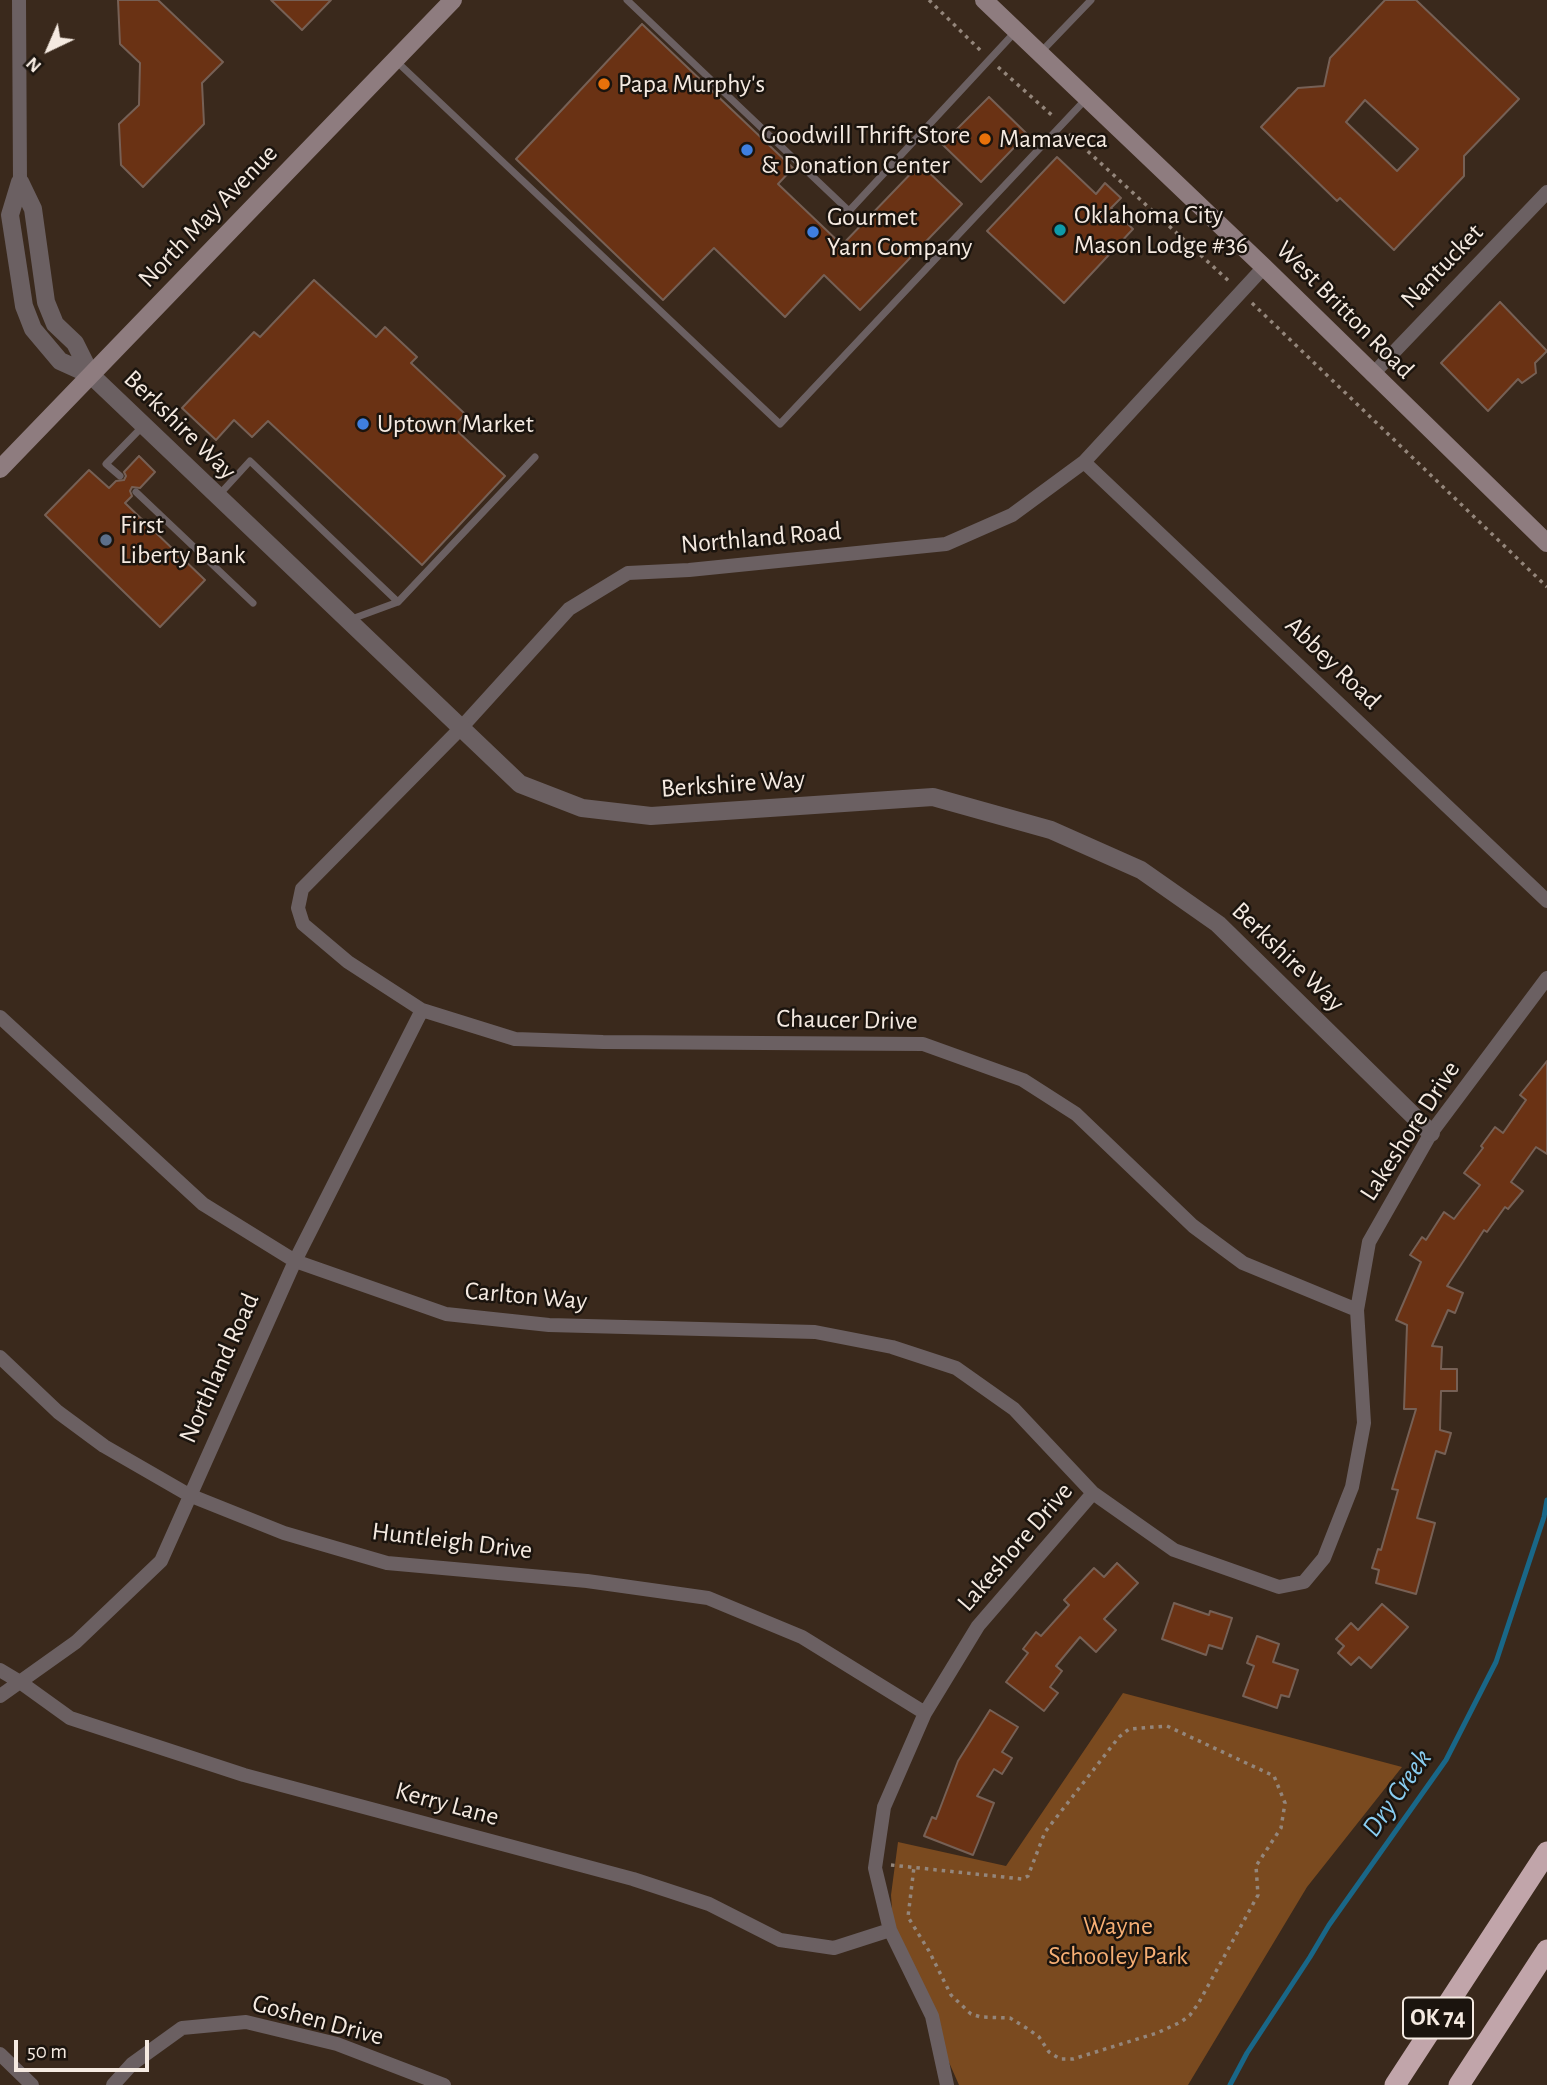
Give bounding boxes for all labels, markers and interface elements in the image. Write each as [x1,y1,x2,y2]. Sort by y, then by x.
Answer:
north arrow [14,14,84,84]
text: N [23,53,45,76]
place label: Papa Murphy's [618,68,765,100]
marker: Papa Murphy's [596,76,612,92]
place label: Goodwill Thrift Store & Donation Center [761,119,970,180]
place label: Mamaveca [999,123,1108,155]
marker: Mamaveca [977,131,993,147]
street label: North May Avenue [132,138,284,294]
marker: Goodwill Thrift Store & Donation Center [739,142,755,158]
place label: Oklahoma City Mason Lodge #36 [1074,199,1248,260]
place label: Gourmet Yarn Company [827,201,972,262]
street label: Nantucket [1394,217,1490,315]
marker: Oklahoma City Mason Lodge #36 [1052,222,1068,238]
marker: Gourmet Yarn Company [805,224,821,240]
street label: West Britton Road [1269,234,1421,386]
street label: Berkshire Way [117,364,243,486]
place label: Uptown Market [377,408,534,440]
marker: Uptown Market [355,416,371,432]
place label: First Liberty Bank [120,509,246,570]
street label: Northland Road [679,515,843,561]
marker: First Liberty Bank [98,532,114,548]
street label: Abbey Road [1279,610,1387,716]
street label: Berkshire Way [660,763,806,805]
street label: Berkshire Way [1225,896,1351,1018]
street label: Chaucer Drive [776,1003,918,1037]
street label: Lakeshore Drive [1353,1055,1467,1207]
street label: Carlton Way [463,1275,589,1317]
street label: Northland Road [172,1288,266,1448]
street label: Lakeshore Drive [951,1476,1079,1618]
street label: Huntleigh Drive [370,1516,534,1566]
water label: Dry Creek [1355,1743,1439,1843]
street label: Kerry Lane [392,1775,502,1833]
park label: Wayne Schooley Park [1048,1910,1188,1972]
street label: Goshen Drive [249,1987,387,2053]
road number: OK 74 [1403,1997,1473,2038]
scale bar [18,2025,152,2070]
text: 50 m [27,2041,67,2062]

